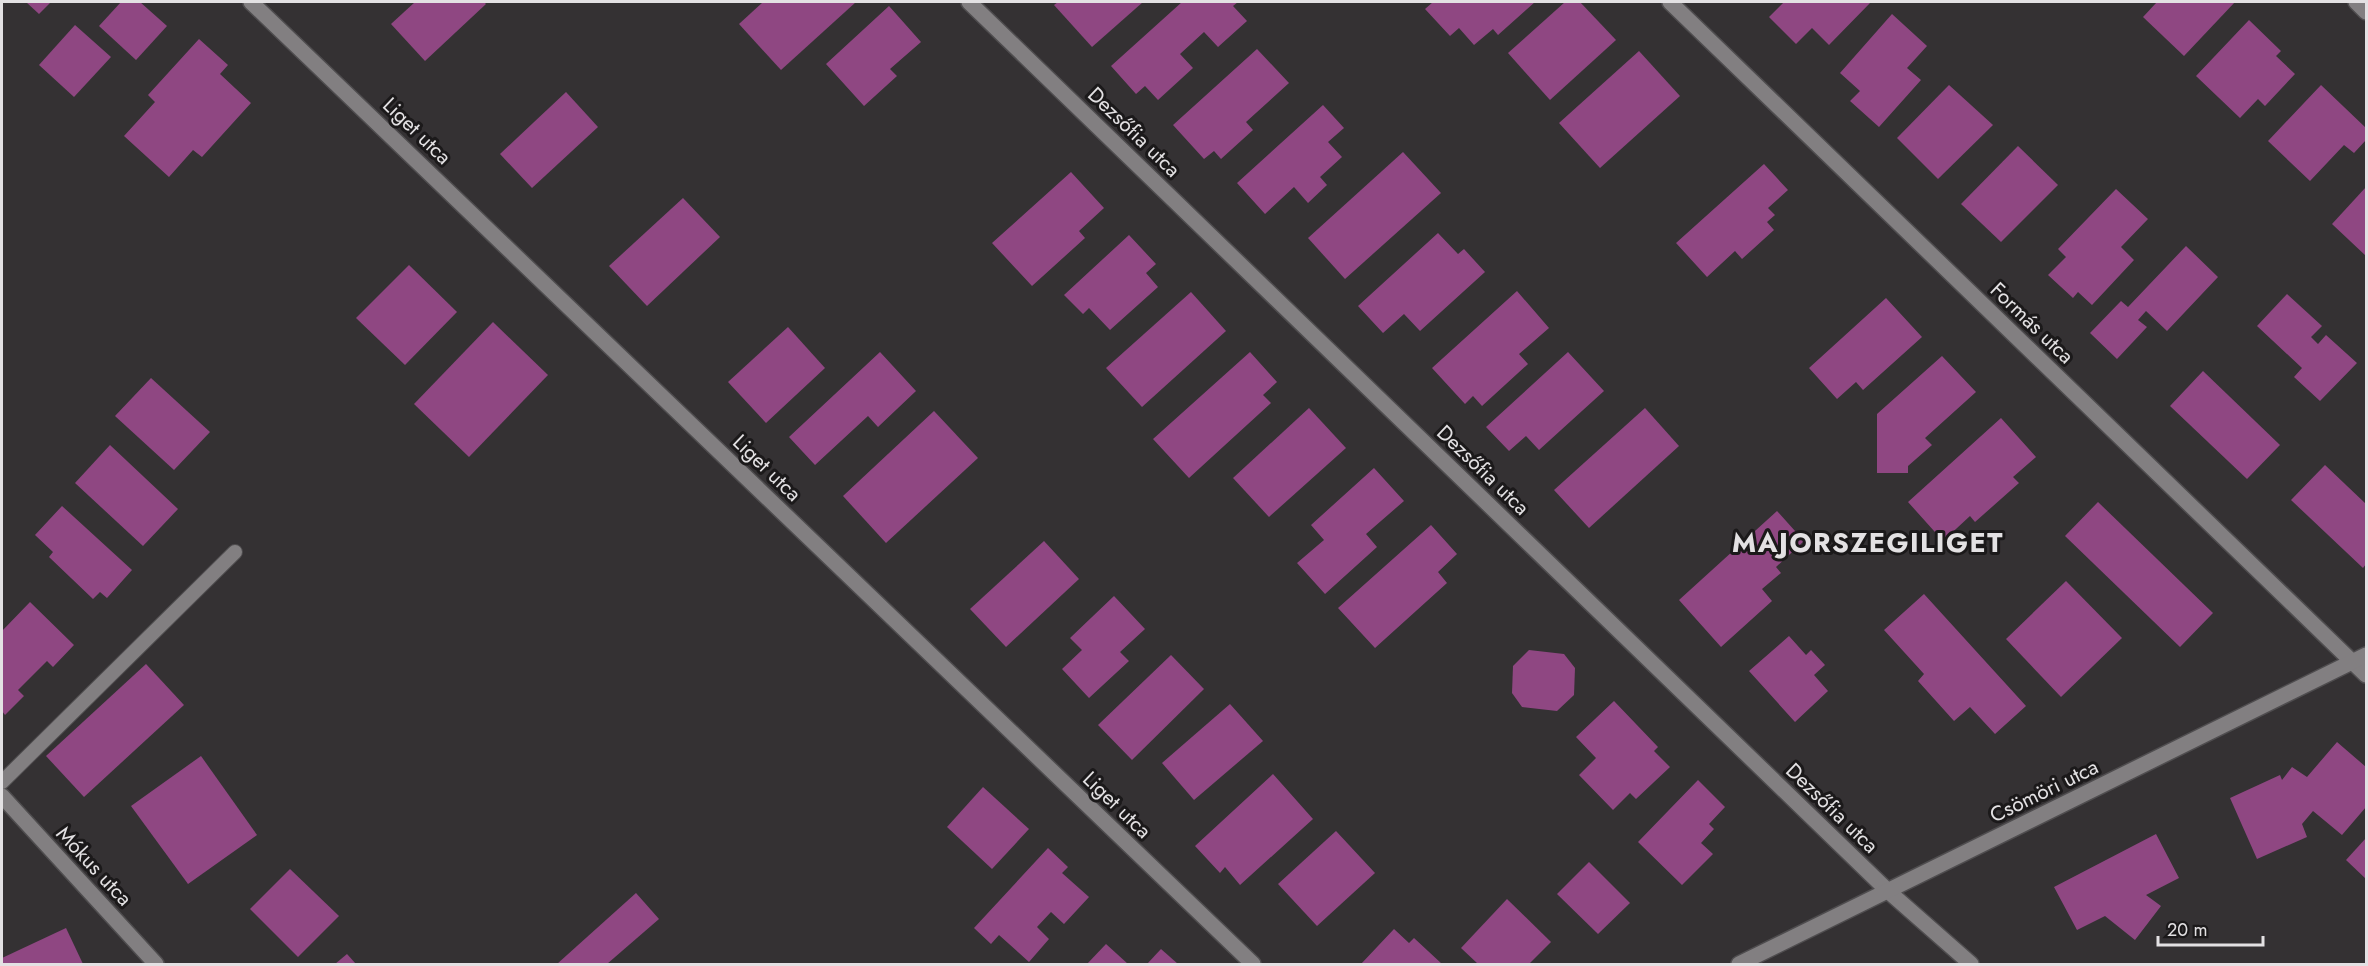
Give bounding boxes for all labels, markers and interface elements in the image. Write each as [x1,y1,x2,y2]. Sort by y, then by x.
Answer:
street label: Dezsőfia utca [1081,80,1187,184]
street label: Liget utca [376,91,458,171]
street label: Formás utca [1983,275,2081,371]
street label: Dezsőfia utca [1430,418,1536,522]
street label: Liget utca [726,428,808,508]
district label: MAJORSZEGILIGET [1732,523,2004,562]
street label: Csömöri utca [1985,752,2103,830]
street label: Dezsőfia utca [1779,756,1885,860]
street label: Liget utca [1076,765,1158,845]
street label: Mókus utca [49,819,139,913]
scale bar [2158,909,2263,947]
text: 20 m [2167,917,2207,943]

